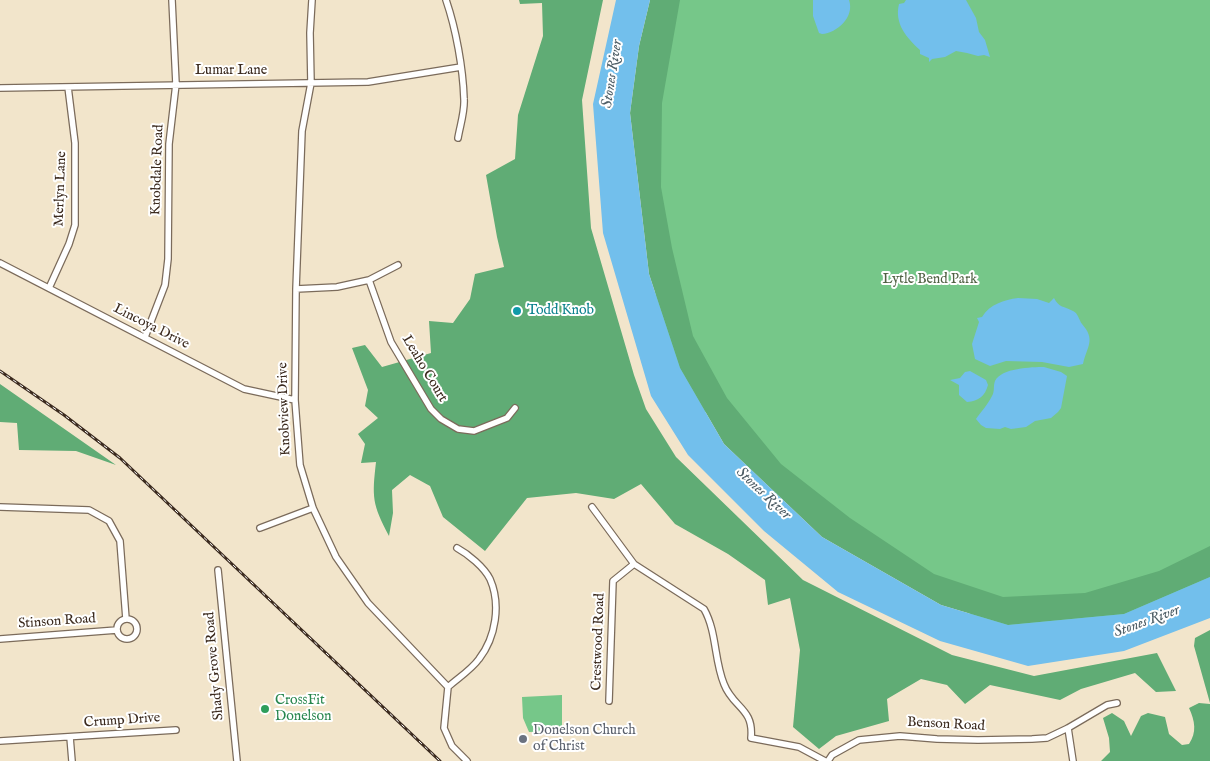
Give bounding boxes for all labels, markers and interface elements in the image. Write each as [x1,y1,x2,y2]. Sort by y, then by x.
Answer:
water label: Stones River [599,39,627,109]
street label: Lumar Lane [195,63,267,79]
street label: Knobdale Road [148,124,168,216]
street label: Merlyn Lane [51,151,71,227]
park label: Lytle Bend Park [883,272,977,288]
street label: Lincoya Drive [110,301,192,353]
place label: Todd Knob [527,303,594,319]
marker: Todd Knob [511,305,523,317]
street label: Leaho Court [397,332,451,406]
street label: Knobview Drive [275,362,295,456]
water label: Stones River [732,464,794,524]
street label: Crestwood Road [589,593,609,691]
water label: Stones River [1112,602,1182,642]
street label: Stinson Road [18,611,96,633]
street label: Shady Grove Road [202,611,228,721]
place label: CrossFit Donelson [275,693,331,726]
marker: CrossFit Donelson [259,703,271,715]
street label: Crump Drive [83,710,161,732]
street label: Benson Road [907,715,985,735]
place label: Donelson Church of Christ [533,723,636,756]
marker: Donelson Church of Christ [517,733,529,745]

